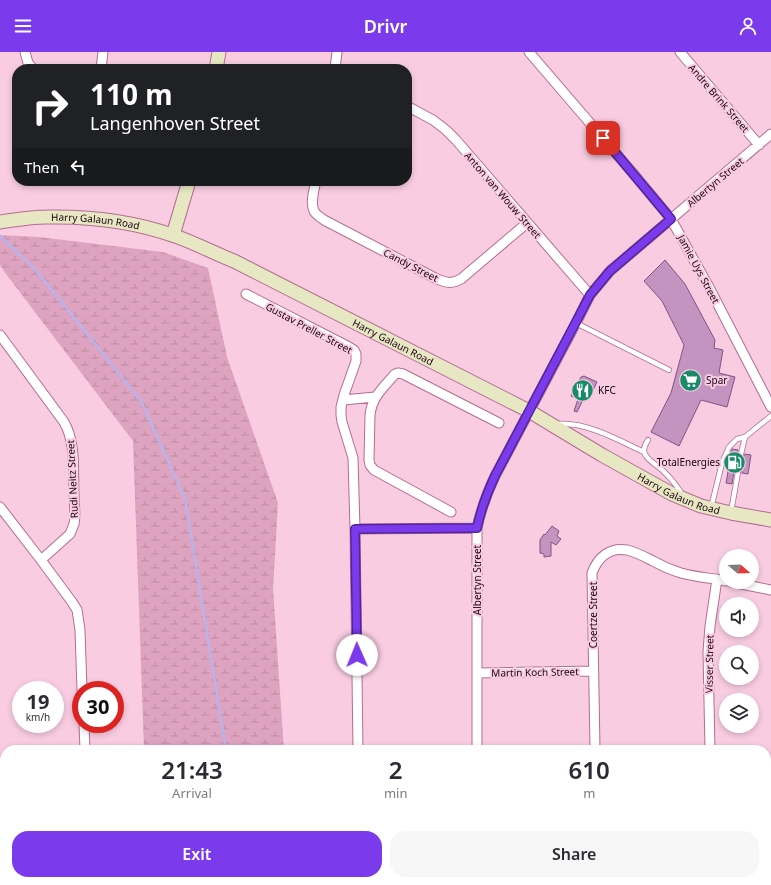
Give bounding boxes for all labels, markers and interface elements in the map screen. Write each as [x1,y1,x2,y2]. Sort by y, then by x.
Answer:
text: Drivr [364,14,407,38]
icon: menu [12,15,34,37]
icon: person [737,15,759,37]
street label: Andre Brink Street [685,61,753,135]
text: 110 m [90,75,173,113]
icon: right [24,80,76,132]
text: Langenhoven Street [90,111,260,135]
pin [586,121,620,155]
icon: arrive [592,127,614,149]
street label: Anton van Wouw Street [462,149,545,241]
street label: Albertyn Street [684,154,747,210]
icon: left [67,156,89,178]
text: Then [24,157,59,177]
street label: Harry Galaun Road [51,210,141,233]
street label: Jamie Uys Street [674,231,723,306]
street label: Candy Street [381,245,441,285]
street label: Gustav Preller Street [263,299,355,357]
street label: Harry Galaun Road [350,315,436,368]
supermarket icon: Spar [677,367,703,393]
place label: Spar [706,373,727,387]
restaurant icon: KFC [570,377,596,403]
place label: KFC [598,383,616,397]
street label: Rudi Neitz Street [63,439,81,519]
fuel station icon: TotalEnergies [722,449,748,475]
place label: TotalEnergies [657,455,720,469]
street label: Harry Galaun Road [635,469,721,517]
street label: Albertyn Street [470,544,484,615]
north arrow [719,549,759,589]
map controls [719,549,759,733]
street label: Coertze Street [586,581,600,648]
button: sound [719,597,759,637]
position arrow [336,634,378,676]
street label: Visser Street [701,634,717,693]
button: search [719,645,759,685]
street label: Martin Koch Street [491,664,579,680]
speed limit sign: 30 [72,681,124,733]
text: 19 [27,688,49,715]
button: layers [719,693,759,733]
text: km/h [26,710,50,724]
text: 21:43 [161,753,223,786]
text: 2 [389,753,403,786]
text: 610 [569,753,610,786]
text: Arrival [172,784,212,802]
text: min [384,784,407,802]
text: m [583,784,595,802]
button: Exit [12,831,382,877]
button: Share [390,831,759,877]

